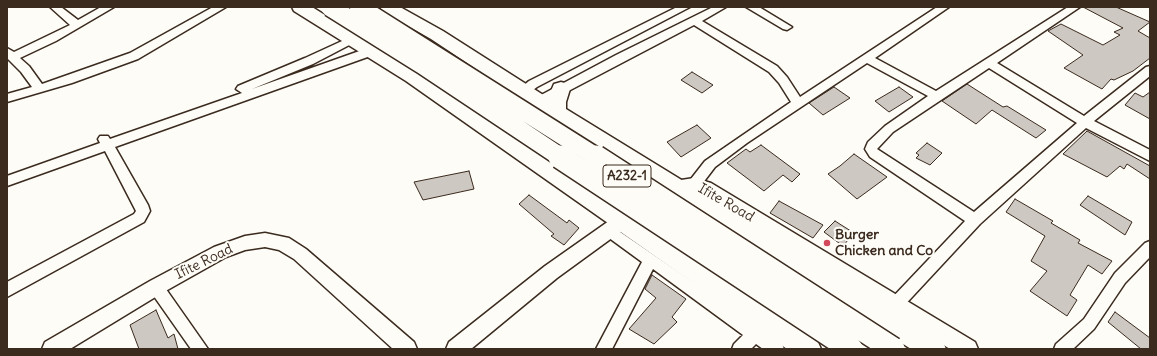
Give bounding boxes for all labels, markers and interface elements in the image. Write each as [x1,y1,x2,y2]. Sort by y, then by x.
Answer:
road number: A232-1 [603,165,651,187]
street label: Ifite Road [695,180,757,226]
place label: Burger Chicken and Co [835,227,933,260]
marker: Burger Chicken and Co [822,238,832,248]
street label: Ifite Road [173,241,235,283]

